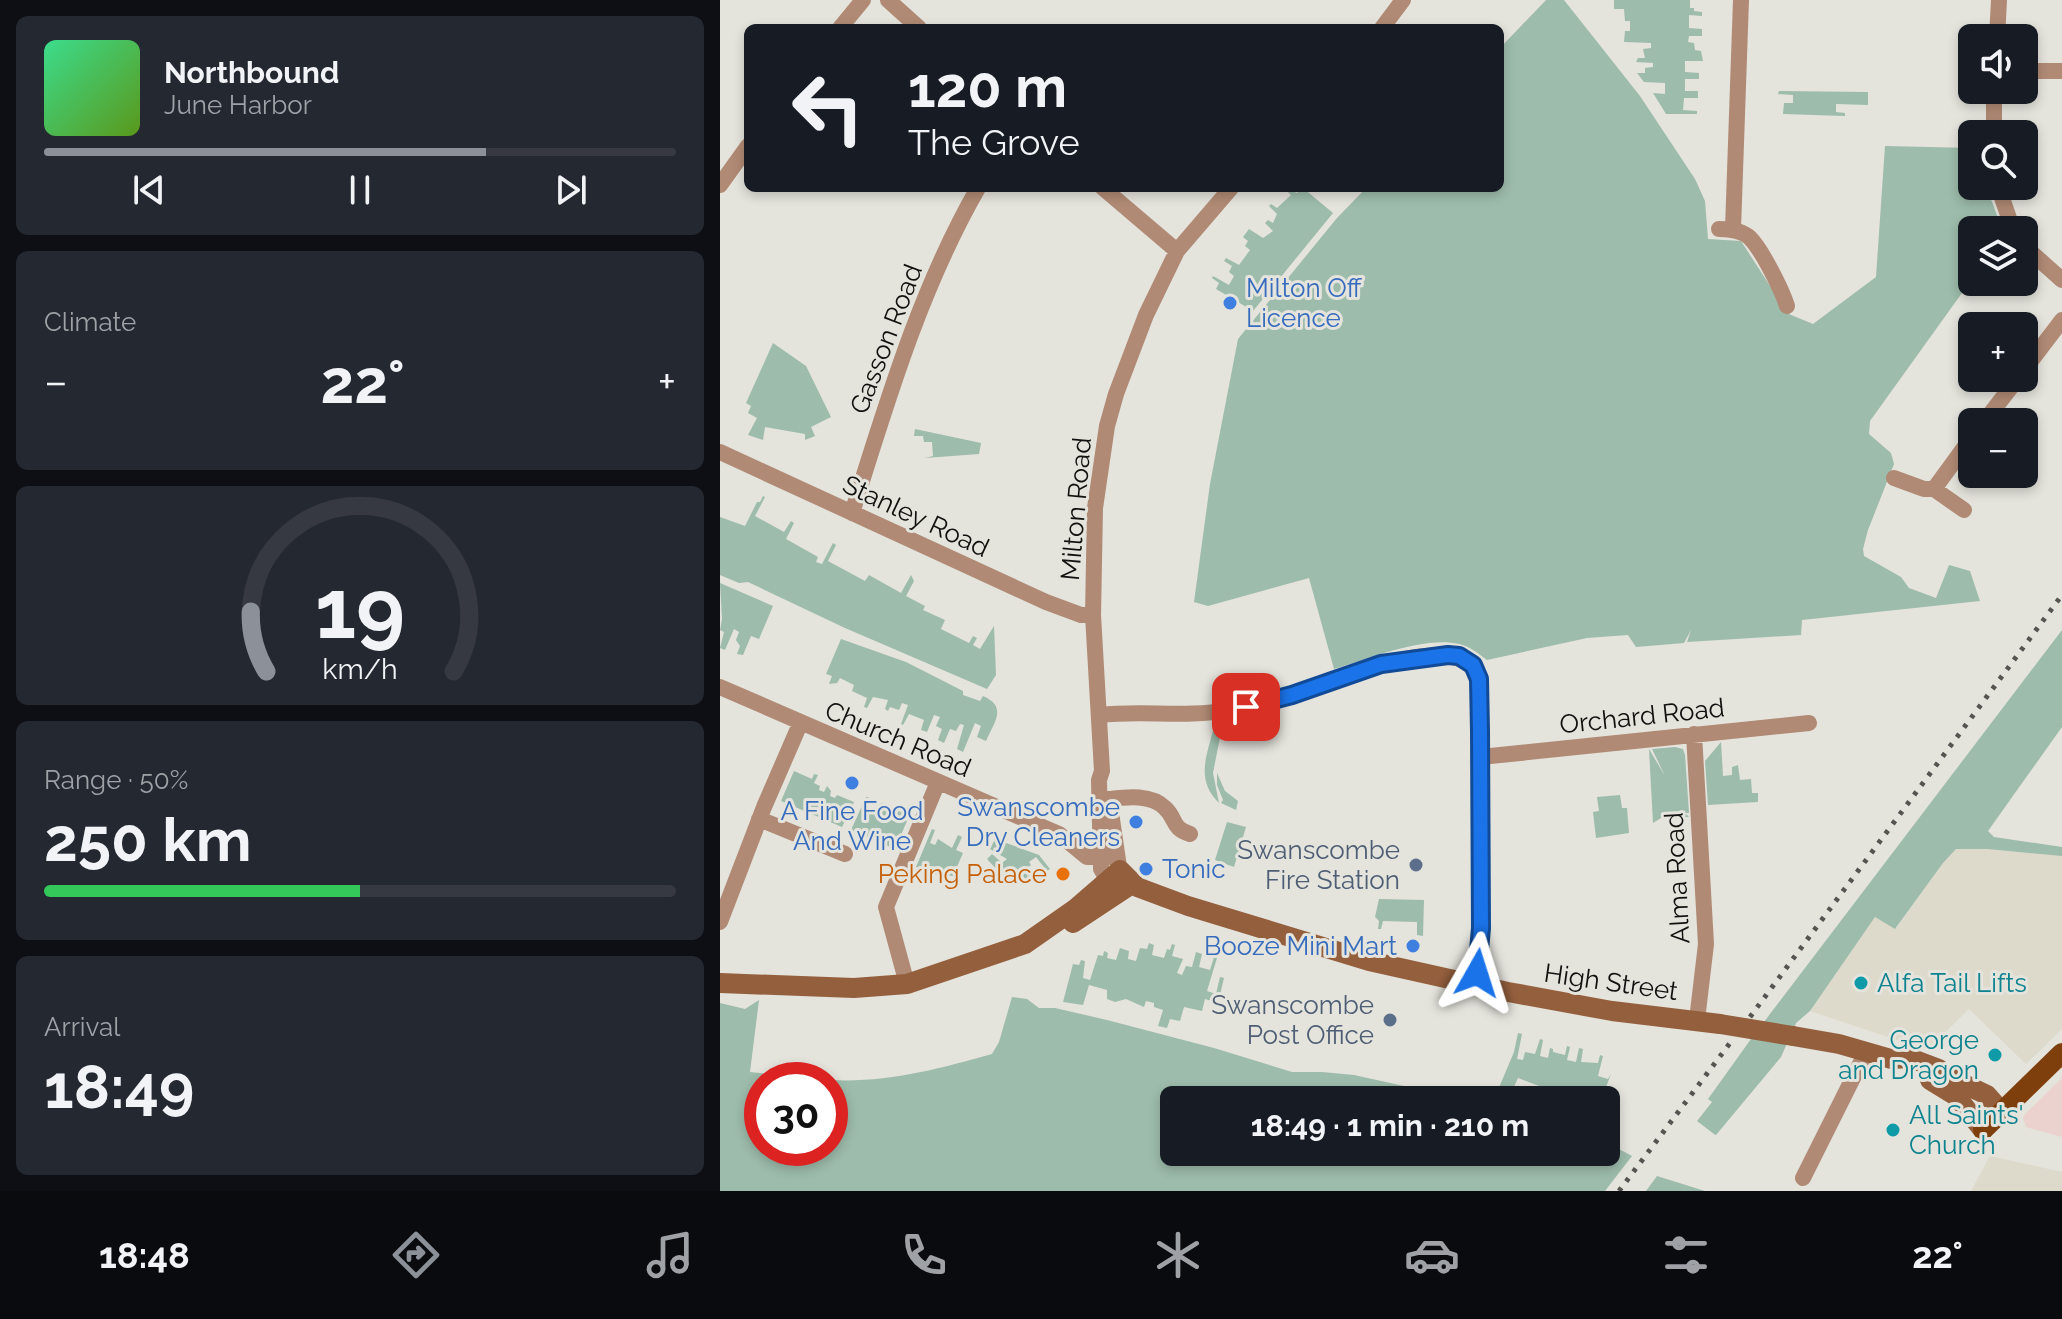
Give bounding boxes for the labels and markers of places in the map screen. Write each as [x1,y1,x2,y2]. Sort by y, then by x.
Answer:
place label: Milton Off Licence [1246,273,1363,333]
marker: Milton Off Licence [1221,294,1239,312]
pin [1212,673,1280,741]
marker: A Fine Food And Wine [843,774,861,792]
place label: Swanscombe Dry Cleaners [957,792,1120,852]
place label: A Fine Food And Wine [780,796,924,856]
marker: Swanscombe Dry Cleaners [1127,813,1145,831]
place label: Swanscombe Fire Station [1237,835,1400,895]
place label: Tonic [1162,854,1226,884]
marker: Swanscombe Fire Station [1407,856,1425,874]
place label: Peking Palace [878,859,1047,889]
marker: Tonic [1137,860,1155,878]
marker: Peking Palace [1054,865,1072,883]
place label: Booze Mini Mart [1204,931,1397,961]
marker: Booze Mini Mart [1404,937,1422,955]
place label: Alfa Tail Lifts [1877,968,2027,998]
marker: Alfa Tail Lifts [1852,974,1870,992]
place label: Swanscombe Post Office [1211,990,1374,1050]
marker: Swanscombe Post Office [1381,1011,1399,1029]
place label: George and Dragon [1838,1025,1979,1085]
marker: George and Dragon [1986,1046,2004,1064]
place label: All Saints' Church [1909,1100,2024,1160]
marker: All Saints' Church [1884,1121,1902,1139]

